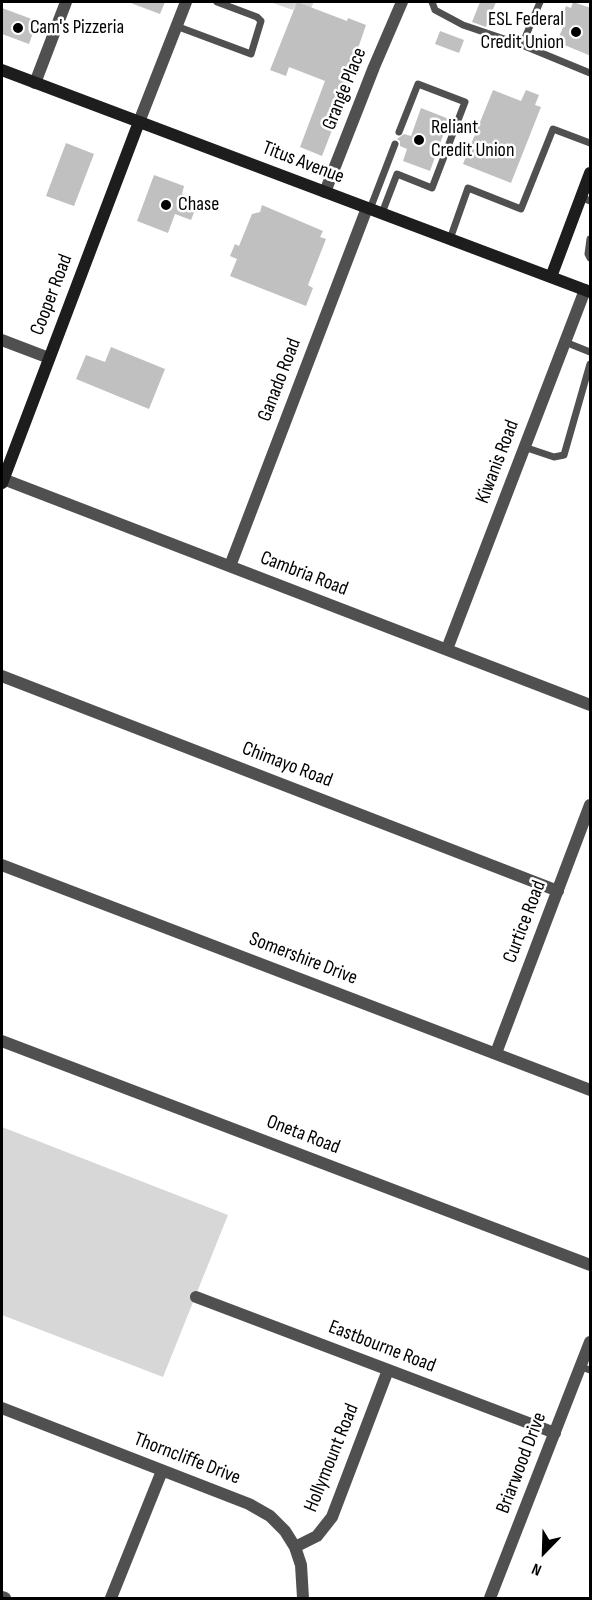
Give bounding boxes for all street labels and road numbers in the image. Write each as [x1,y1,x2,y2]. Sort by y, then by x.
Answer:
street label: Grange Place [318,44,372,134]
street label: Titus Avenue [259,136,347,190]
street label: Cooper Road [26,251,78,339]
street label: Ganado Road [253,335,307,425]
street label: Kiwanis Road [471,417,525,507]
street label: Cambria Road [257,546,351,602]
street label: Chimayo Road [238,737,336,793]
street label: Curtice Road [498,877,552,967]
street label: Somershire Drive [245,927,361,991]
street label: Oneta Road [263,1110,343,1160]
street label: Eastbourne Road [325,1316,439,1378]
street label: Hollymount Road [299,1400,365,1516]
street label: Briarwood Drive [492,1409,552,1517]
street label: Thorncliffe Drive [130,1428,244,1490]

